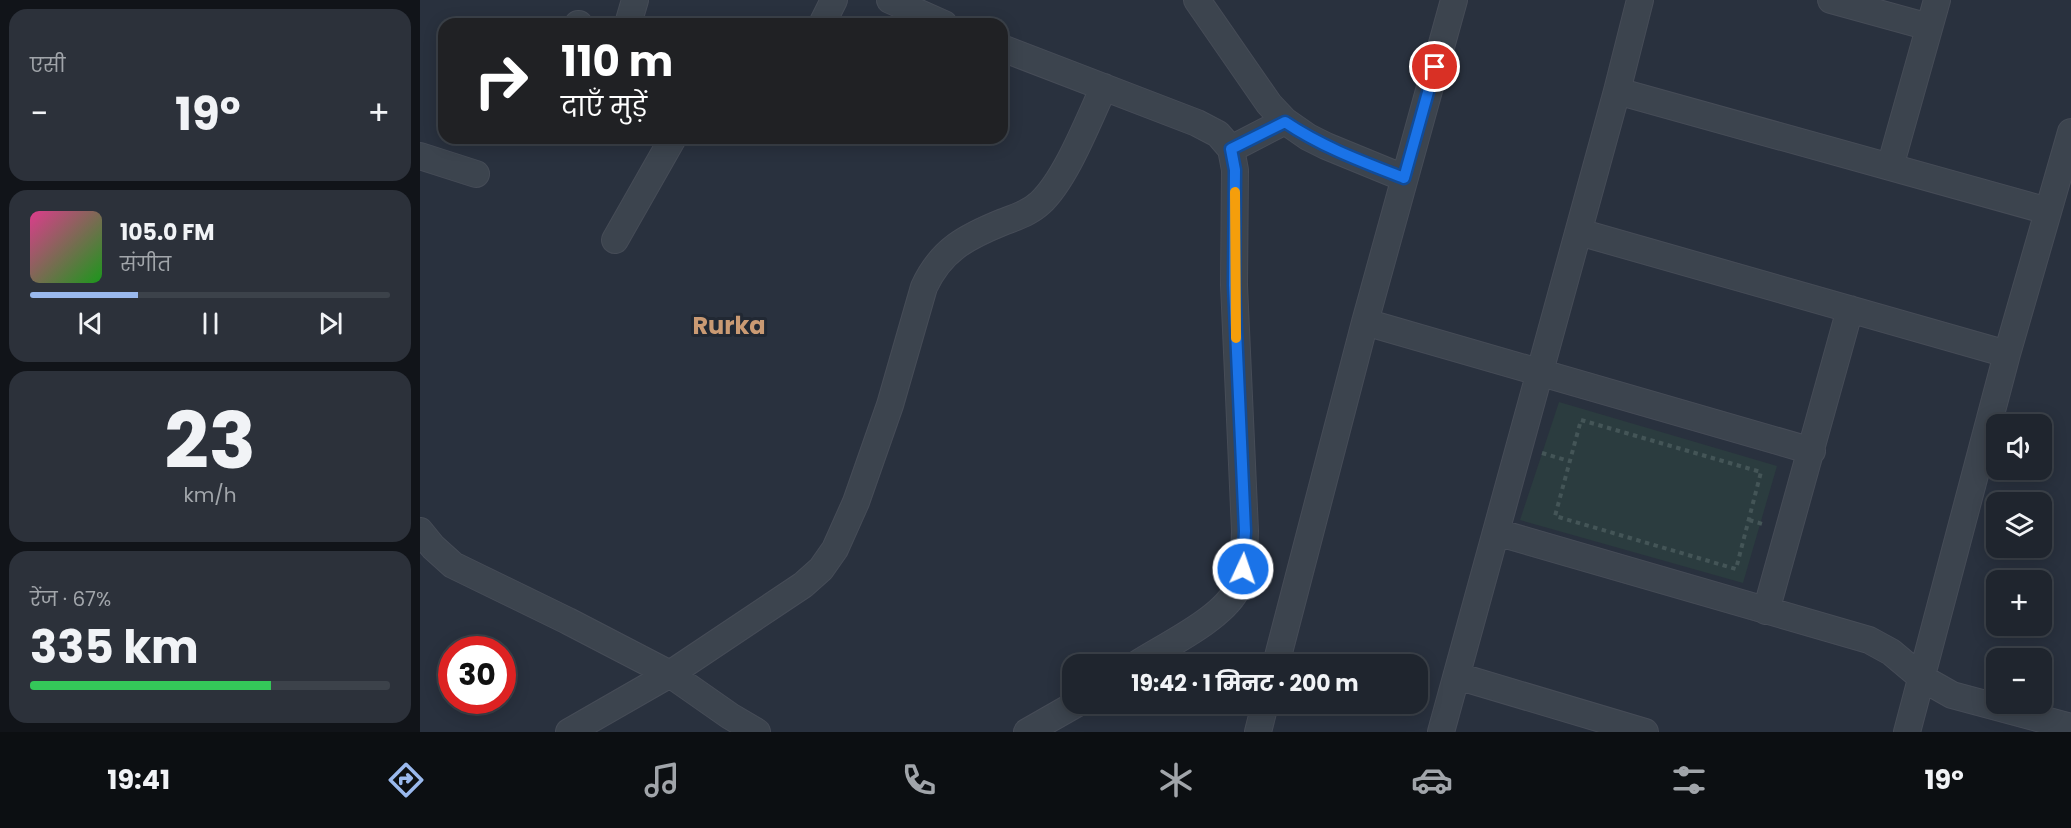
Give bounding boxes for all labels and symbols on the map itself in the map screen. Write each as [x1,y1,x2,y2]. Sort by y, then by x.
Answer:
pin [1409,41,1460,92]
district label: Rurka [692,309,766,342]
position arrow [1211,537,1275,601]
speed limit sign: 30 [438,636,516,714]

